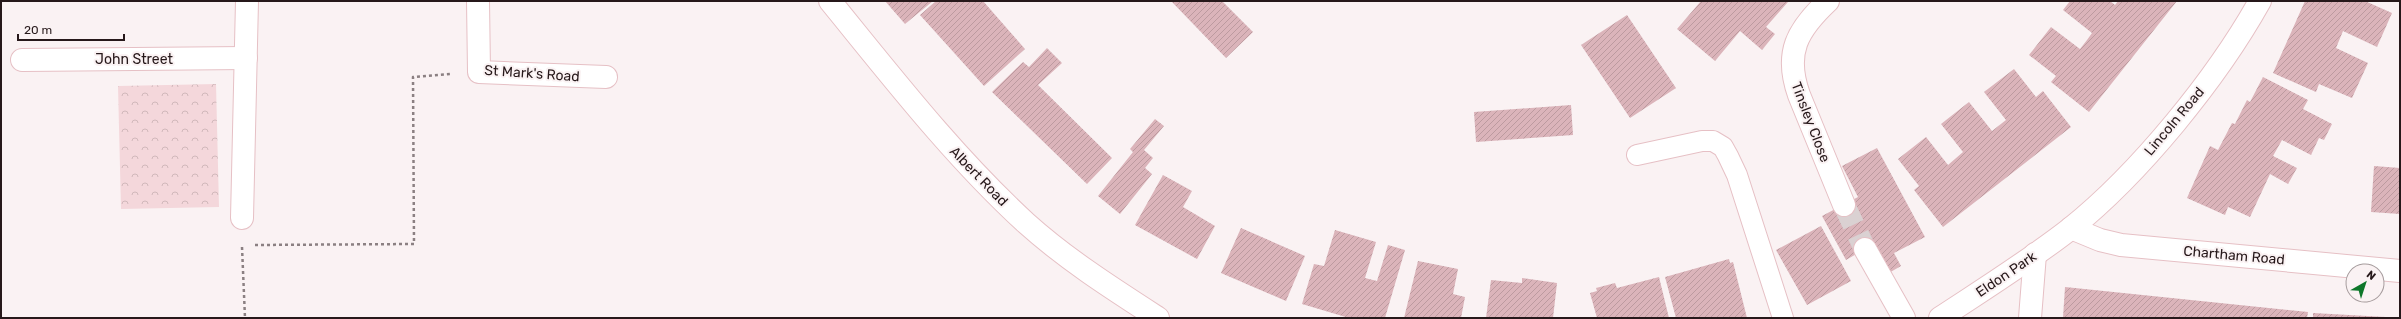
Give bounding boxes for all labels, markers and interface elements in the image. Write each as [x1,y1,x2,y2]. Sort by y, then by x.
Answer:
scale bar [18,16,124,42]
text: 20 m [24,23,52,37]
street label: John Street [95,51,173,68]
street label: St Mark's Road [484,62,580,85]
street label: Tinsley Close [1787,80,1834,165]
street label: Lincoln Road [2141,84,2208,159]
street label: Albert Road [946,143,1011,210]
street label: Chartham Road [2183,243,2285,268]
street label: Eldon Park [1973,248,2040,301]
north arrow [2345,263,2385,303]
text: N [2364,268,2378,283]

